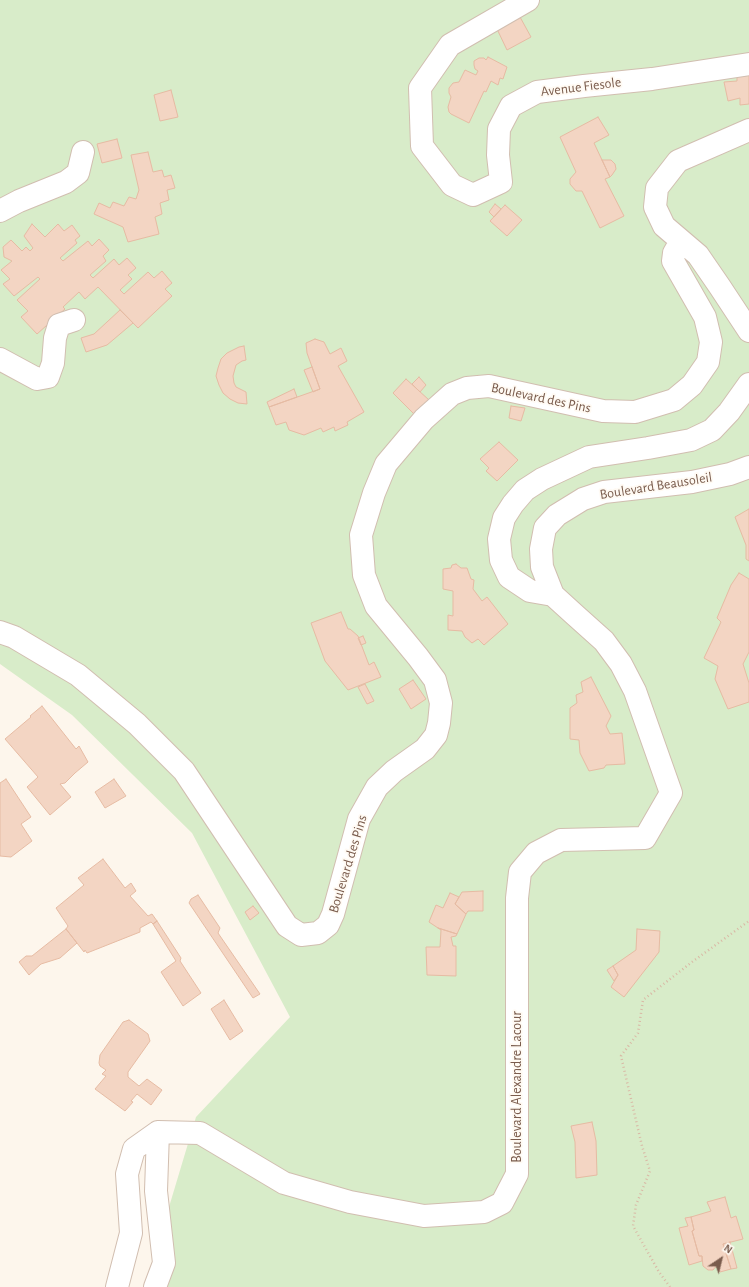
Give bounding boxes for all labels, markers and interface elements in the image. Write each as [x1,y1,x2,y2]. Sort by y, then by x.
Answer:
street label: Avenue Fiesole [540,74,622,100]
street label: Boulevard des Pins [490,379,592,417]
street label: Boulevard Beausoleil [599,469,713,503]
street label: Boulevard des Pins [325,813,371,915]
street label: Boulevard Alexandre Lacour [509,1011,525,1163]
north arrow [701,1239,741,1279]
text: N [722,1242,734,1255]

